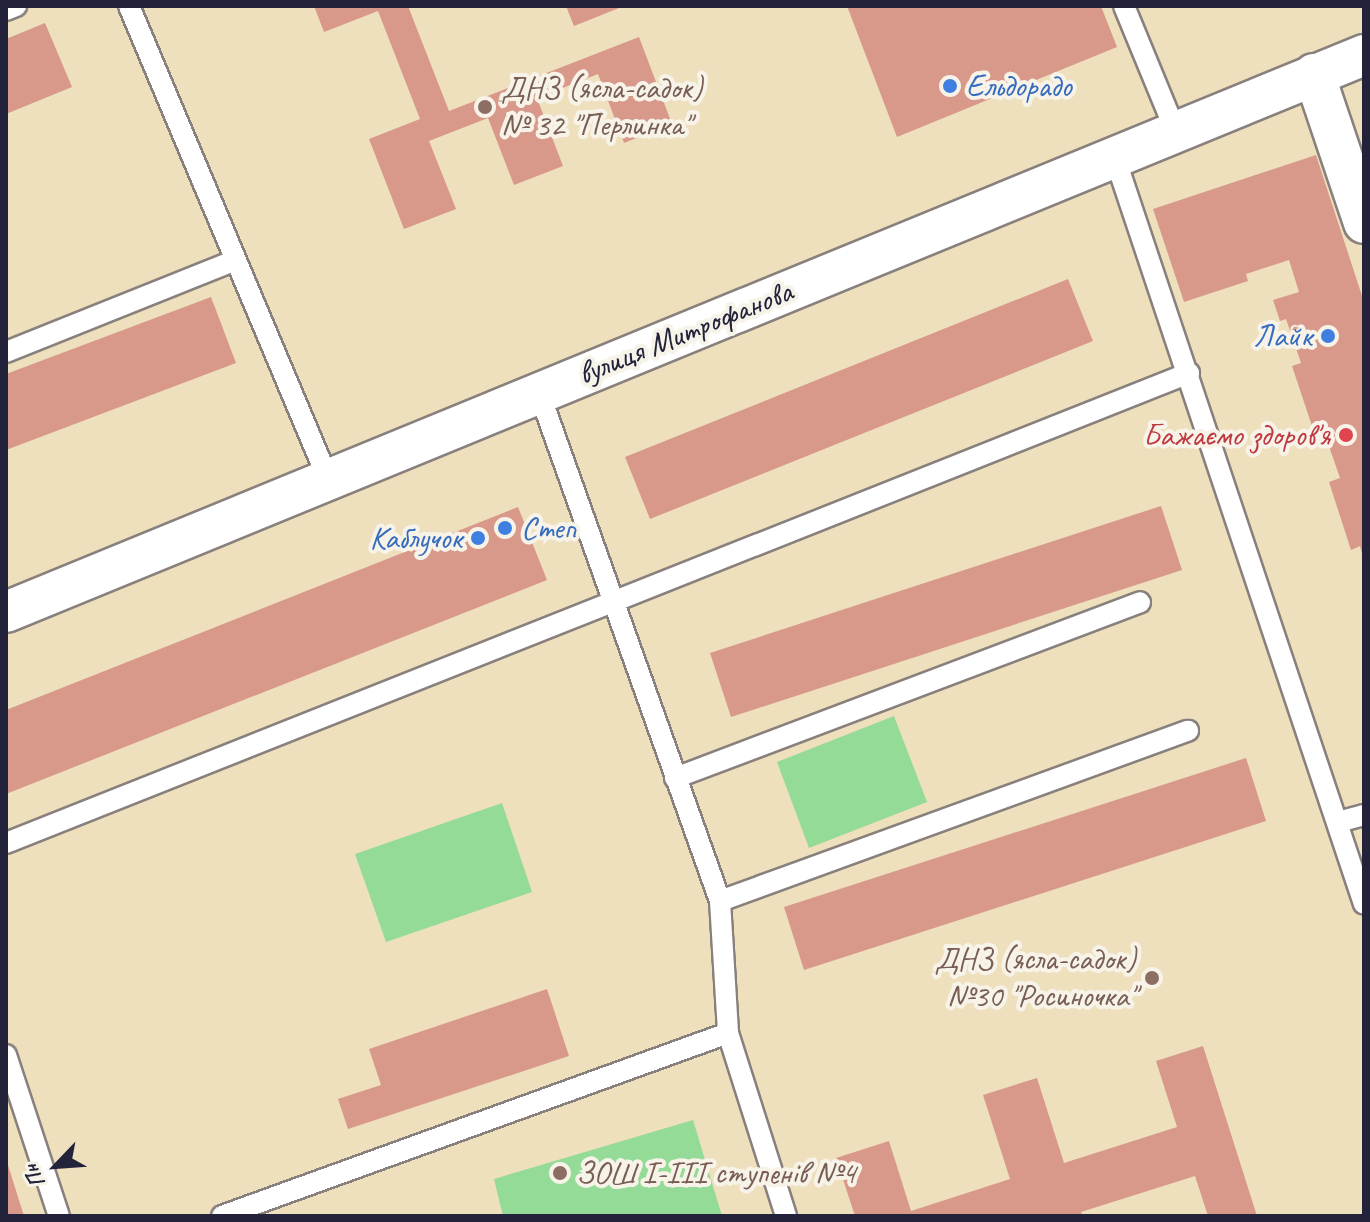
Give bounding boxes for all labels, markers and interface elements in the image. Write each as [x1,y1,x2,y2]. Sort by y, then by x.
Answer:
place label: Ельдорадо [966,67,1072,105]
place label: ДНЗ (ясла-садок) № 32 "Перлинка" [501,70,703,145]
marker: Ельдорадо [941,77,959,95]
marker: ДНЗ (ясла-садок) № 32 "Перлинка" [476,98,494,116]
street label: вулиця Митрофанова [572,272,798,394]
place label: Лайк [1254,317,1312,355]
marker: Лайк [1319,327,1337,345]
place label: Бажаємо здоров'я [1144,416,1330,454]
marker: Бажаємо здоров'я [1337,426,1355,444]
place label: Степ [521,509,576,547]
place label: Каблучок [370,519,462,557]
marker: Степ [496,519,514,537]
marker: Каблучок [469,529,487,547]
place label: ДНЗ (ясла-садок) №30 "Росиночка" [934,941,1136,1016]
marker: ДНЗ (ясла-садок) №30 "Росиночка" [1143,969,1161,987]
north arrow [16,1126,96,1206]
place label: ЗОШ І-ІІІ ступенів №4 [576,1154,856,1192]
text: Пн [17,1160,52,1192]
marker: ЗОШ І-ІІІ ступенів №4 [551,1164,569,1182]

